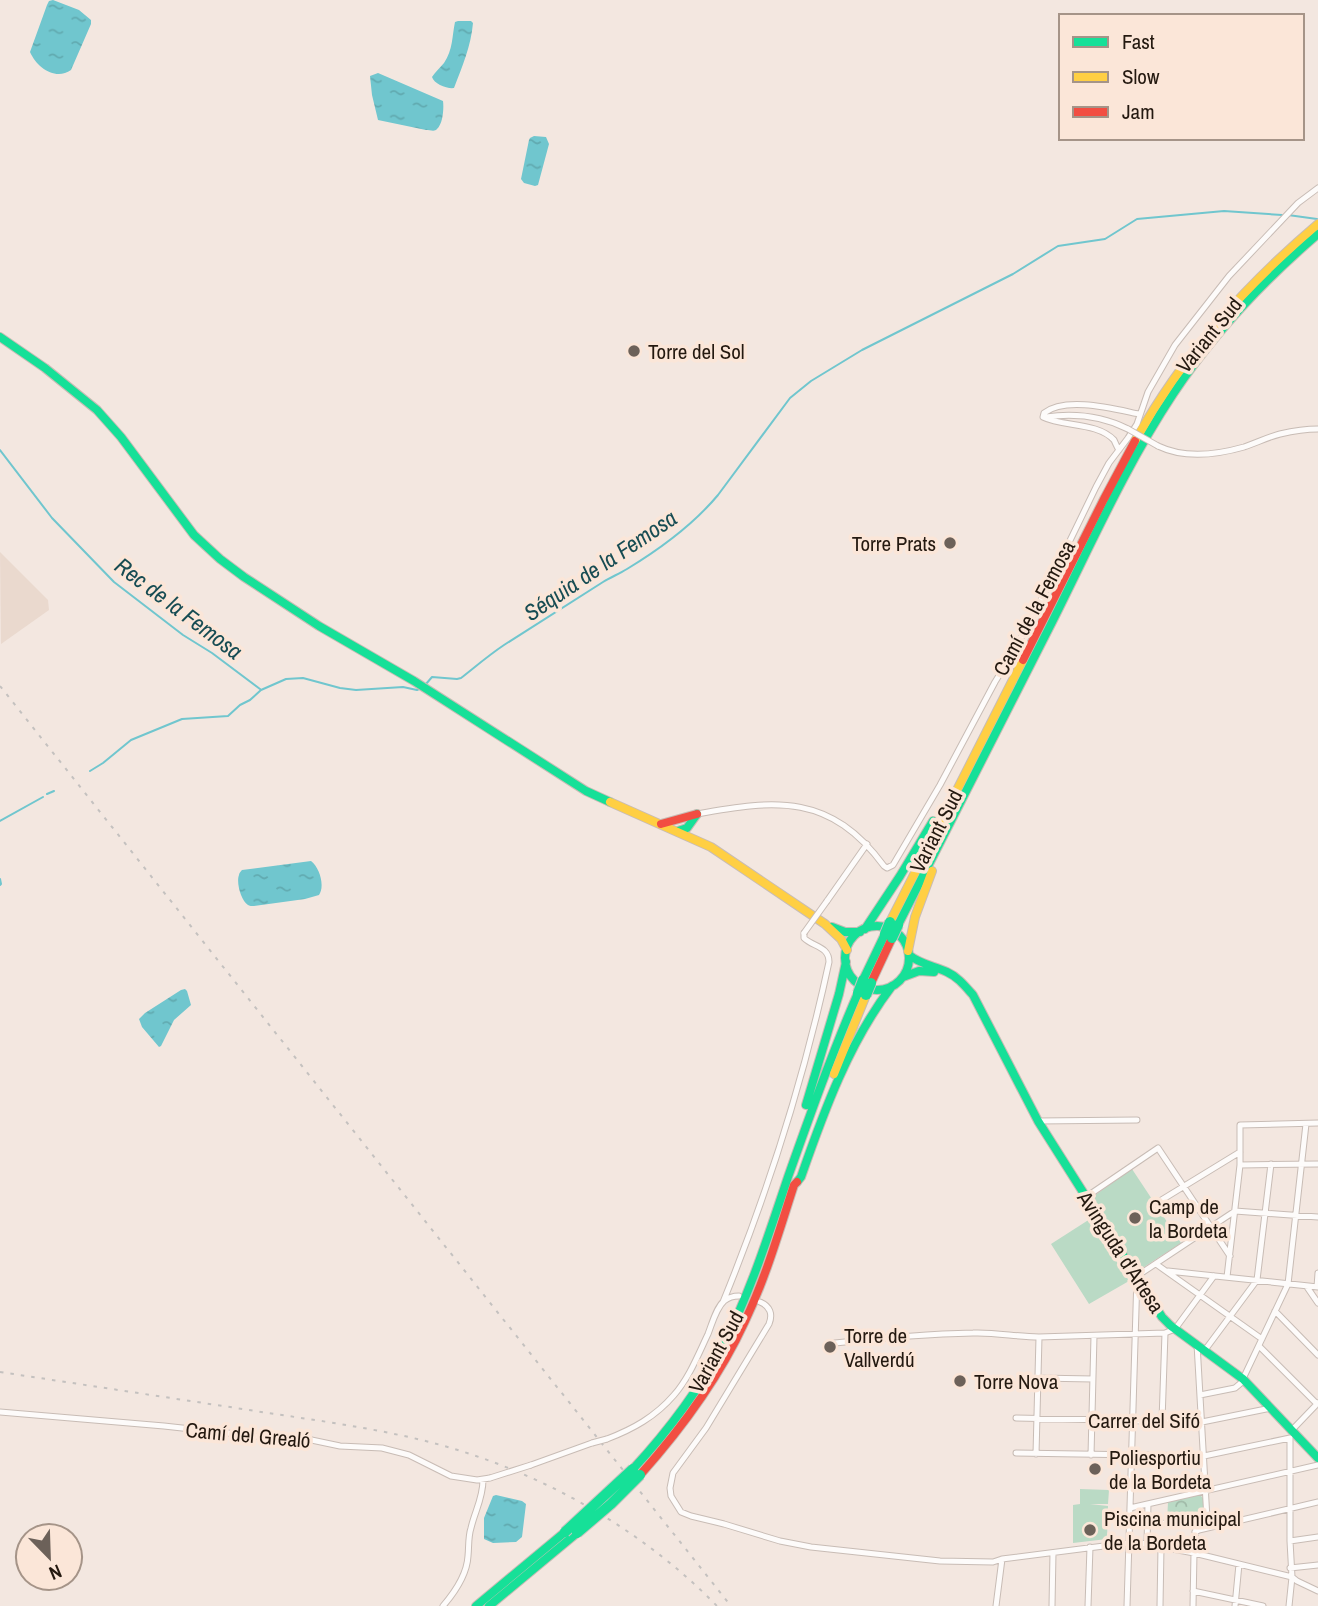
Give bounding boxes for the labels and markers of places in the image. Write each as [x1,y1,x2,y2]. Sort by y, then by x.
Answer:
place label: Torre del Sol [648,337,745,366]
marker: Torre del Sol [626,343,642,359]
place label: Torre Prats [852,529,936,558]
marker: Torre Prats [942,535,958,551]
place label: Camp de la Bordeta [1149,1192,1228,1245]
marker: Camp de la Bordeta [1127,1210,1143,1226]
place label: Torre de Vallverdú [844,1321,915,1374]
marker: Torre de Vallverdú [822,1339,838,1355]
place label: Torre Nova [974,1367,1059,1396]
marker: Torre Nova [952,1373,968,1389]
place label: Poliesportiu de la Bordeta [1109,1443,1212,1496]
marker: Poliesportiu de la Bordeta [1087,1461,1103,1477]
place label: Piscina municipal de la Bordeta [1104,1504,1241,1557]
marker: Piscina municipal de la Bordeta [1082,1522,1098,1538]

